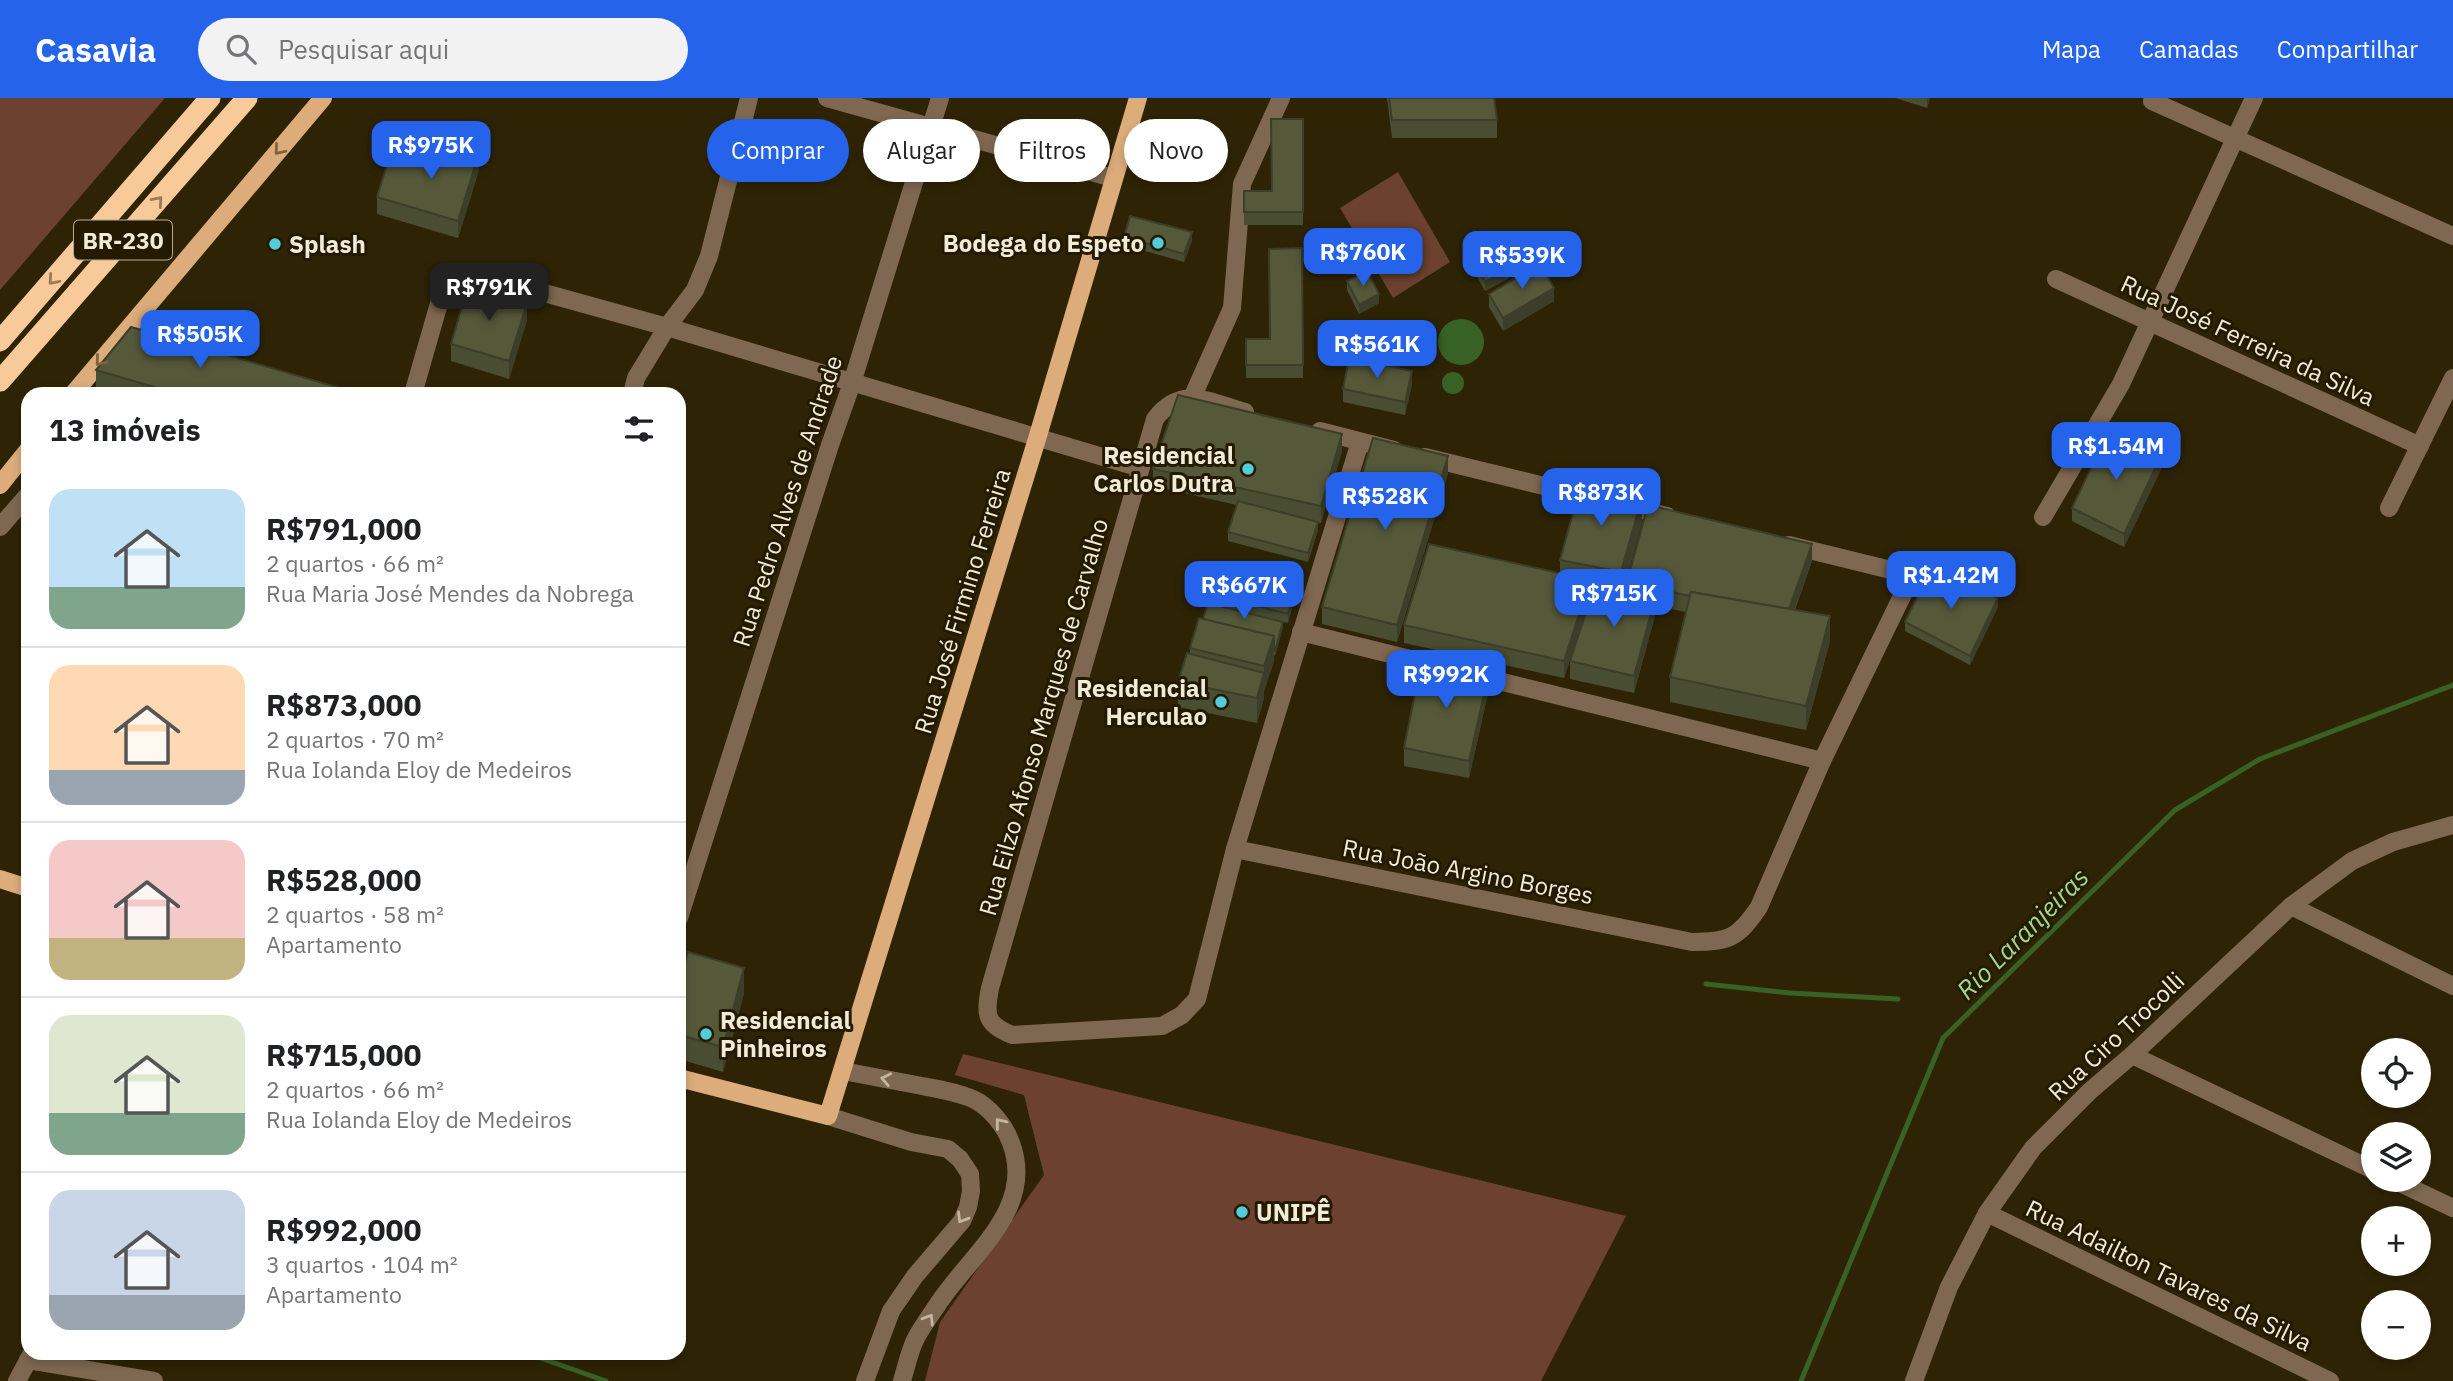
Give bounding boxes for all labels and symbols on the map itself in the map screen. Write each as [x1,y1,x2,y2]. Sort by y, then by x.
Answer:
pin: R$975K [374,122,488,181]
one-way arrow [275,142,287,155]
one-way arrow [149,196,162,209]
road number: BR-230 [74,220,172,260]
place label: Bodega do Espeto [943,227,1144,259]
place label: Splash [289,228,366,260]
pin: R$760K [1306,228,1420,288]
pin: R$539K [1465,232,1579,291]
marker: Bodega do Espeto [1150,235,1166,251]
marker: Splash [267,236,283,252]
pin: R$791K [432,264,546,323]
street label: Rua José Ferreira da Silva [2116,267,2380,413]
one-way arrow [49,271,61,284]
pin: R$505K [143,310,257,370]
pin: R$561K [1320,320,1434,380]
street label: Rua Pedro Alves de Andrade [725,351,849,651]
one-way arrow [96,353,108,366]
pin: R$1.54M [2051,422,2181,482]
place label: Residencial Carlos Dutra [1093,439,1234,499]
marker: Residencial Carlos Dutra [1240,461,1256,477]
street label: Rua José Firmino Ferreira [906,464,1018,738]
pin: R$873K [1544,468,1658,528]
pin: R$528K [1328,472,1442,532]
street label: Rua Eilzo Afonso Marques de Carvalho [971,515,1115,919]
pin: R$1.42M [1886,552,2016,611]
pin: R$667K [1187,561,1301,621]
pin: R$715K [1557,570,1671,629]
pin: R$992K [1389,650,1503,710]
place label: Residencial Herculao [1076,672,1207,732]
marker: Residencial Herculao [1213,694,1229,710]
street label: Rua João Argino Borges [1340,831,1596,911]
water label: Rio Laranjeiras [1949,860,2095,1006]
street label: Rua Ciro Trocolli [2041,965,2191,1107]
place label: Residencial Pinheiros [720,1004,851,1064]
marker: Residencial Pinheiros [698,1026,714,1042]
one-way arrow [880,1072,892,1087]
one-way arrow [995,1119,1008,1131]
street label: Rua Adailton Tavares da Silva [2021,1192,2317,1358]
place label: UNIPÊ [1256,1196,1331,1228]
marker: UNIPÊ [1234,1204,1250,1220]
one-way arrow [957,1210,970,1223]
one-way arrow [920,1313,933,1326]

